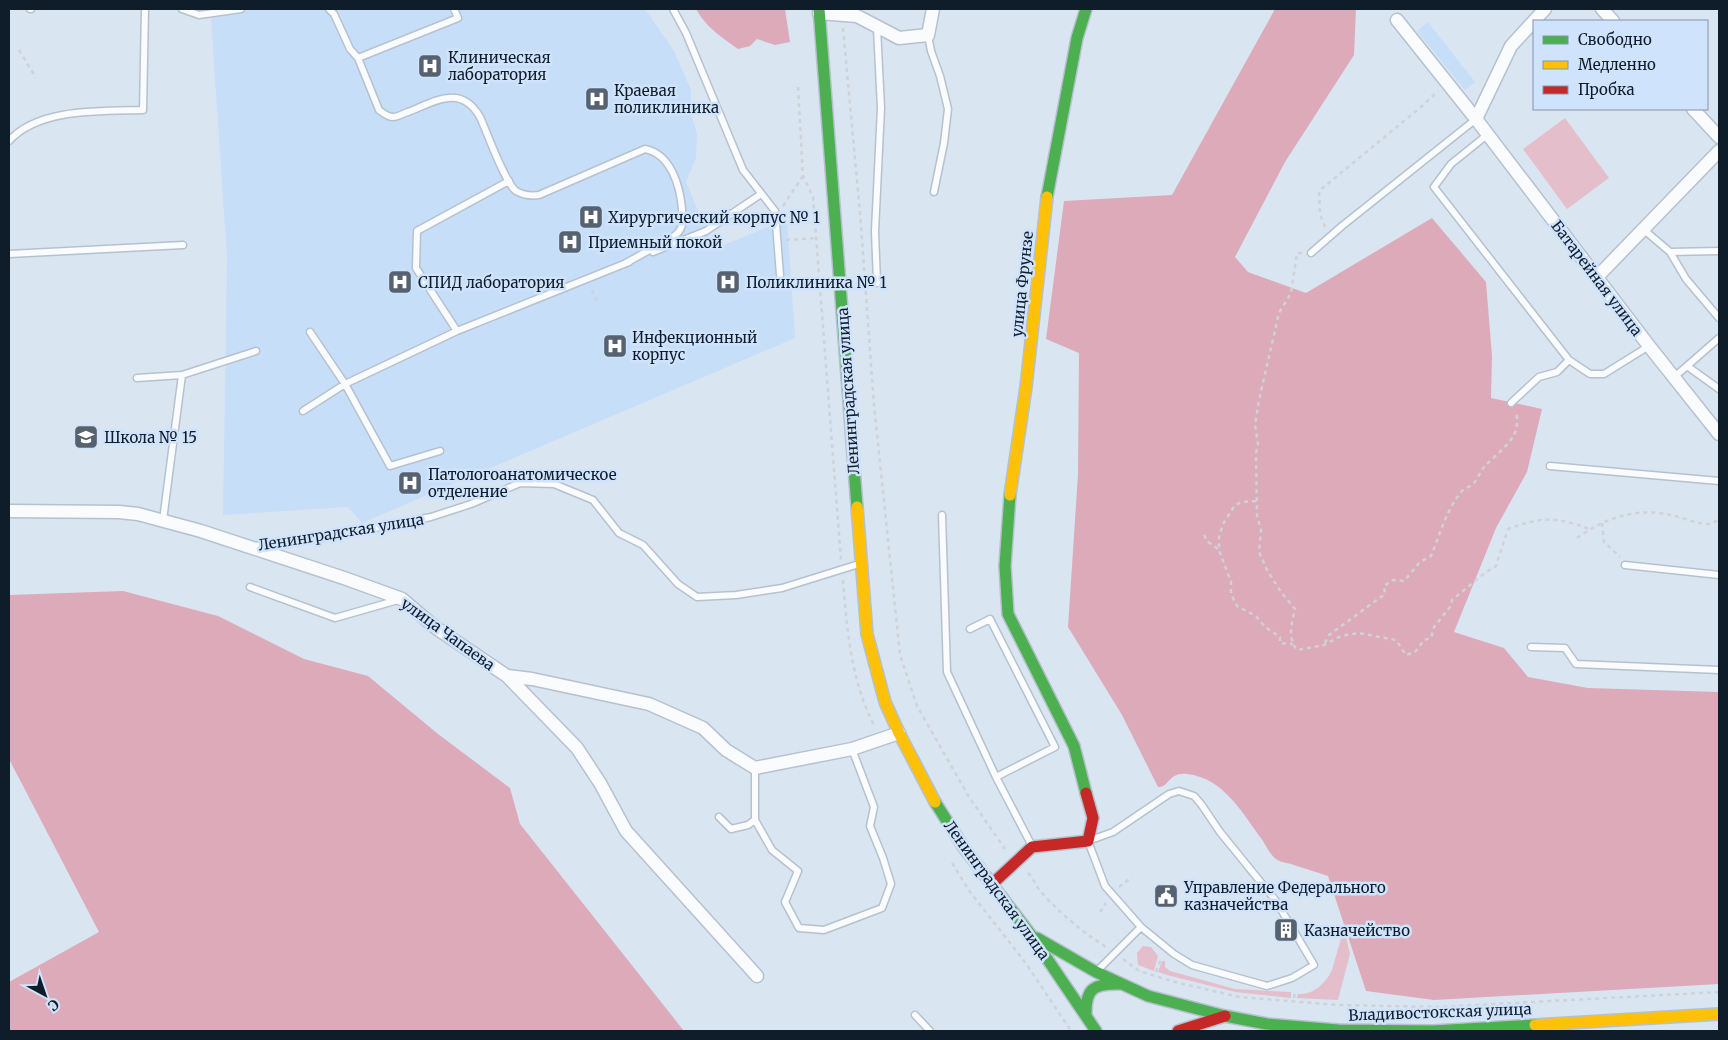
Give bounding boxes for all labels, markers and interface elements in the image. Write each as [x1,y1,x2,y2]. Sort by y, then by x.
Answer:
legend [1533,20,1708,110]
text: Свободно [1578,30,1652,49]
place label: Клиническая лаборатория [448,48,551,84]
hospital icon: Клиническая лаборатория [417,53,443,79]
text: Медленно [1578,55,1656,74]
text: Пробка [1578,80,1635,99]
place label: Краевая поликлиника [614,81,719,117]
hospital icon: Краевая поликлиника [584,86,610,112]
hospital icon: Хирургический корпус № 1 [578,204,604,230]
place label: Хирургический корпус № 1 [608,208,820,227]
street label: Батарейная улица [1547,216,1647,340]
hospital icon: Приемный покой [557,229,583,255]
street label: улица Фрунзе [1007,230,1037,338]
place label: Приемный покой [588,233,722,252]
hospital icon: СПИД лаборатория [387,269,413,295]
hospital icon: Поликлиника № 1 [715,269,741,295]
place label: СПИД лаборатория [418,273,565,292]
place label: Поликлиника № 1 [746,273,887,292]
street label: Ленинградская улица [833,307,863,475]
place label: Инфекционный корпус [632,328,757,364]
hospital icon: Инфекционный корпус [602,333,628,359]
school or university icon: Школа № 15 [73,424,99,450]
place label: Школа № 15 [104,428,197,447]
place label: Патологоанатомическое отделение [428,465,617,501]
hospital icon: Патологоанатомическое отделение [397,470,423,496]
street label: Ленинградская улица [257,510,425,554]
street label: улица Чапаева [397,594,499,674]
street label: Ленинградская улица [940,817,1054,963]
place label: Управление Федерального казначейства [1183,878,1386,914]
public building icon: Управление Федерального казначейства [1153,883,1179,909]
building icon: Казначейство [1273,917,1299,943]
place label: Казначейство [1304,921,1410,940]
north arrow [20,970,70,1020]
text: С [44,995,63,1015]
street label: Владивостокская улица [1348,999,1532,1025]

